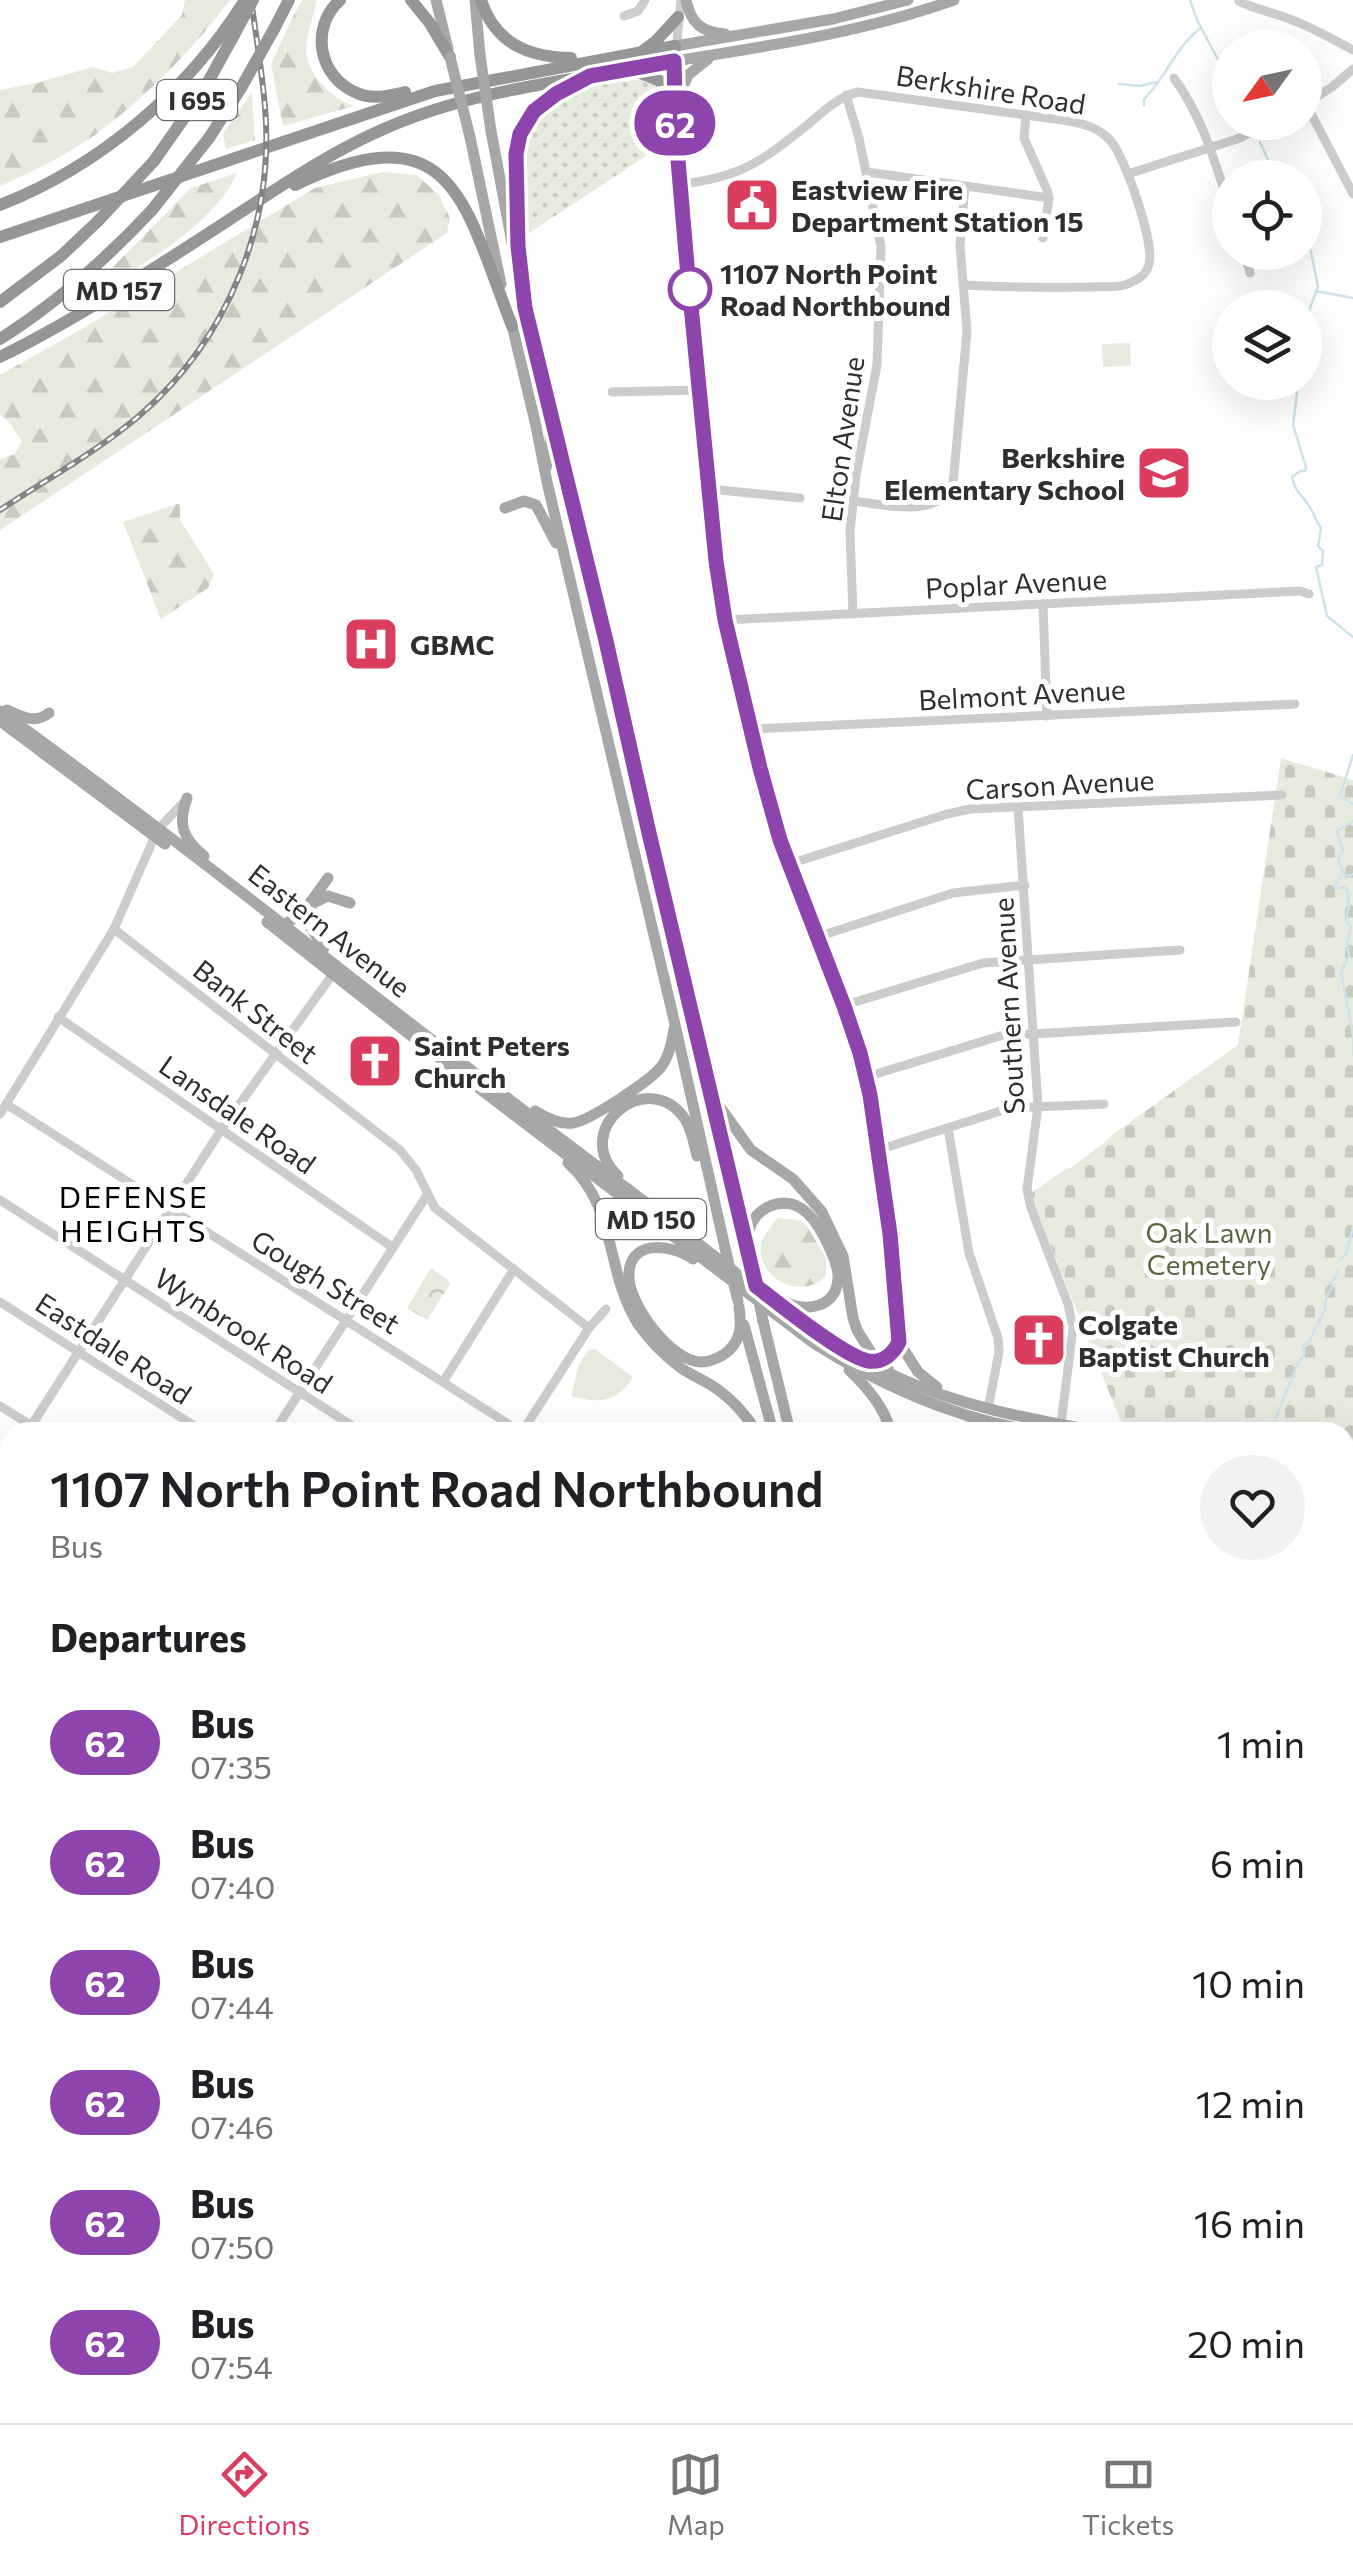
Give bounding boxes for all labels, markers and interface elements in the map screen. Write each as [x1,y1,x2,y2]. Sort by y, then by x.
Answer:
north arrow [1212,30,1322,140]
map controls [1212,30,1322,400]
street label: Berkshire Road [894,57,1088,121]
road number: I 695 [157,80,237,120]
line badge: 62 [630,90,720,156]
text: 62 [654,102,696,145]
button: locate [1212,160,1322,270]
place label: Eastview Fire Department Station 15 [791,172,1084,238]
public building icon: Eastview Fire Department Station 15 [722,175,782,235]
place label: 1107 North Point Road Northbound [720,256,951,322]
marker: 1107 North Point Road Northbound [669,268,711,310]
road number: MD 157 [64,270,174,310]
button: layers [1212,290,1322,400]
street label: Elton Avenue [814,354,870,524]
place label: Berkshire Elementary School [884,440,1125,506]
school or university icon: Berkshire Elementary School [1134,443,1194,503]
street label: Poplar Avenue [924,561,1108,605]
hospital icon: GBMC [341,614,401,674]
place label: GBMC [410,627,495,661]
street label: Belmont Avenue [918,672,1126,716]
street label: Carson Avenue [965,762,1155,806]
street label: Eastern Avenue [242,856,418,1004]
street label: Southern Avenue [985,897,1031,1115]
street label: Bank Street [187,952,325,1070]
place label: Saint Peters Church [414,1028,570,1094]
church icon: Saint Peters Church [345,1031,405,1091]
street label: Lansdale Road [153,1048,323,1180]
district label: DEFENSE HEIGHTS [59,1177,209,1248]
road number: MD 150 [596,1199,706,1239]
park label: Oak Lawn Cemetery [1146,1215,1272,1281]
street label: Gough Street [245,1222,407,1340]
street label: Wynbrook Road [149,1260,339,1400]
street label: Eastdale Road [30,1285,198,1411]
place label: Colgate Baptist Church [1078,1307,1270,1373]
church icon: Colgate Baptist Church [1009,1310,1069,1370]
button: heart [1200,1455,1305,1560]
text: 1107 North Point Road Northbound [50,1458,823,1517]
text: Bus [50,1525,103,1565]
text: Departures [50,1613,247,1660]
text: Bus [190,1699,255,1746]
text: 1 min [1217,1719,1305,1766]
text: 62 [84,1721,126,1764]
text: 07:35 [190,1746,272,1786]
text: Bus [190,1819,255,1866]
text: 6 min [1210,1839,1305,1886]
text: 62 [84,1841,126,1884]
text: 07:40 [190,1866,275,1906]
text: Bus [190,1939,255,1986]
text: 10 min [1192,1959,1305,2006]
text: 62 [84,1961,126,2004]
text: 07:44 [190,1986,274,2026]
text: Bus [190,2059,255,2106]
text: 12 min [1196,2079,1305,2126]
text: 62 [84,2081,126,2124]
text: 07:46 [190,2106,274,2146]
text: Bus [190,2179,255,2226]
text: 16 min [1194,2199,1305,2246]
text: 62 [84,2201,126,2244]
text: 07:50 [190,2226,274,2266]
text: Bus [190,2299,255,2346]
text: 20 min [1187,2319,1305,2366]
text: 62 [84,2321,126,2364]
text: 07:54 [190,2346,273,2386]
tab: Directions [179,2447,310,2541]
tab: Map [667,2447,725,2541]
tab: Tickets [1082,2447,1174,2541]

